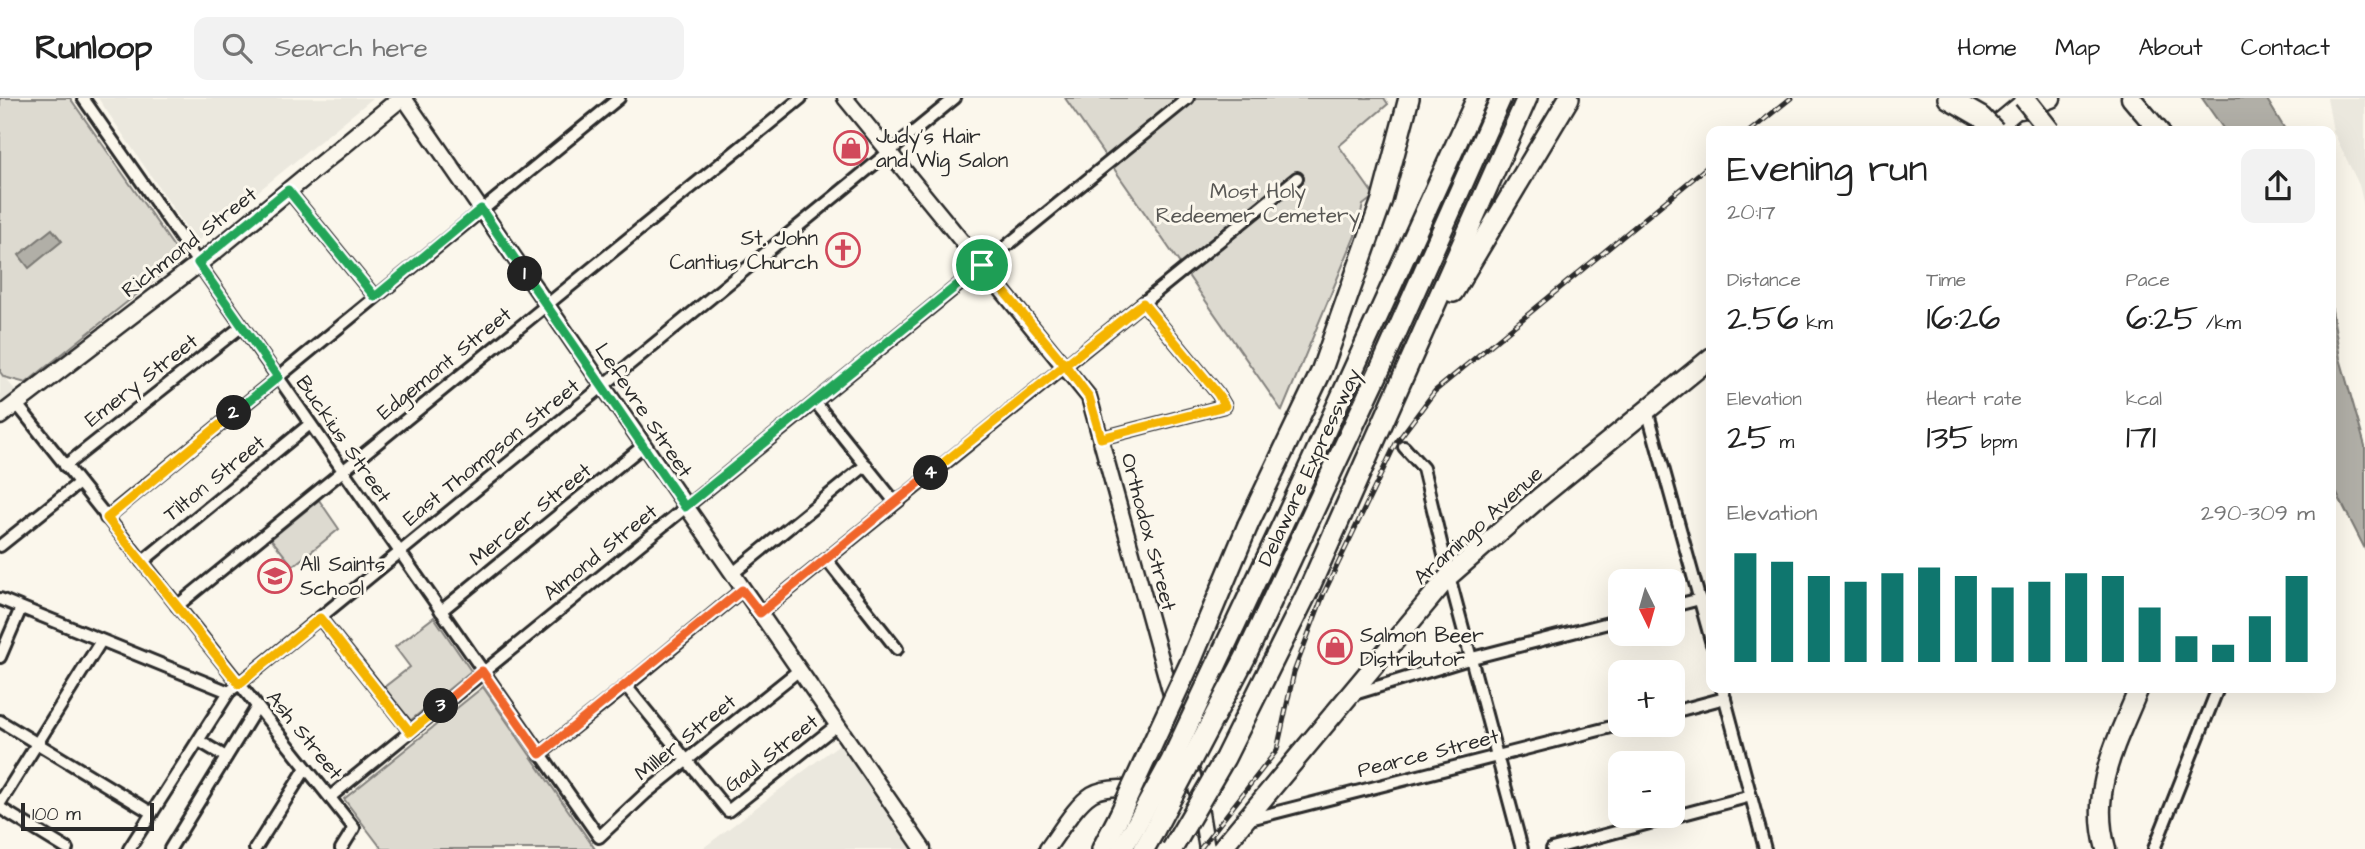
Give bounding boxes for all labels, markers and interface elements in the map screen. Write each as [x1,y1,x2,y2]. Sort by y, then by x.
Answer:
search box [194,17,684,80]
text: Runloop [35,25,152,71]
icon: search [218,29,256,67]
text: Search here [274,30,428,66]
text: Home [1957,31,2017,65]
text: Map [2055,31,2100,65]
text: About [2138,31,2203,65]
text: Contact [2241,31,2330,65]
place label: Judy's Hair and Wig Salon [876,122,1008,177]
shop icon: Judy's Hair and Wig Salon [832,129,870,167]
text: Evening run [1727,144,1928,196]
button: share [2241,149,2315,223]
park label: Most Holy Redeemer Cemetery [1156,177,1361,232]
street label: Richmond Street [116,180,263,304]
text: 20:17 [1727,196,1776,228]
place label: St. John Cantius Church [669,224,819,277]
church icon: St. John Cantius Church [824,231,862,269]
pin [952,235,1012,295]
icon: arrive [963,246,1001,284]
pin: 1 [508,256,542,292]
text: 1 [523,260,526,287]
text: Distance [1727,267,1801,294]
text: Time [1926,267,1966,294]
text: Pace [2126,267,2170,294]
text: 2.56 [1727,294,1799,343]
text: 16:26 [1926,294,2001,343]
text: 6:25 [2126,294,2198,343]
street label: Edgemont Street [371,300,519,428]
text: km [1799,310,1833,337]
text: /km [2198,310,2241,337]
street label: Emery Street [79,327,206,435]
street label: Lefevre Street [588,337,700,484]
street label: Delaware Expressway [1251,363,1370,572]
street label: Buckius Street [289,370,399,509]
street label: East Thompson Street [397,372,587,534]
text: Elevation [1727,386,1802,413]
text: Heart rate [1926,386,2022,413]
text: kcal [2126,386,2162,413]
pin: 2 [216,396,252,430]
text: 2 [228,399,239,426]
text: 25 [1727,413,1772,462]
text: 135 [1926,413,1973,462]
text: 171 [2126,413,2156,462]
street label: Tilton Street [157,428,272,529]
text: m [1772,429,1794,456]
text: bpm [1973,429,2017,456]
street label: Orthodox Street [1114,450,1184,615]
street label: Mercer Street [463,456,598,573]
pin: 4 [914,456,948,490]
text: 4 [924,459,937,486]
street label: Aramingo Avenue [1407,459,1551,593]
street label: Almond Street [537,497,664,608]
text: Elevation [1727,497,1818,529]
text: 290–309 m [2201,497,2315,529]
place label: All Saints School [300,550,385,603]
school or university icon: All Saints School [256,557,294,595]
north arrow [1608,569,1685,646]
map controls [1608,569,1685,828]
place label: Salmon Beer Distributor [1360,621,1484,674]
shop icon: Salmon Beer Distributor [1316,628,1354,666]
button: + [1608,660,1685,737]
street label: Ash Street [259,684,350,787]
street label: Miller Street [628,687,743,787]
pin: 3 [424,688,458,724]
text: 3 [436,692,445,719]
street label: Gaul Street [718,707,825,799]
street label: Pearce Street [1354,722,1502,785]
button: − [1608,751,1685,828]
scale bar [21,800,154,832]
text: 100 m [32,801,81,828]

